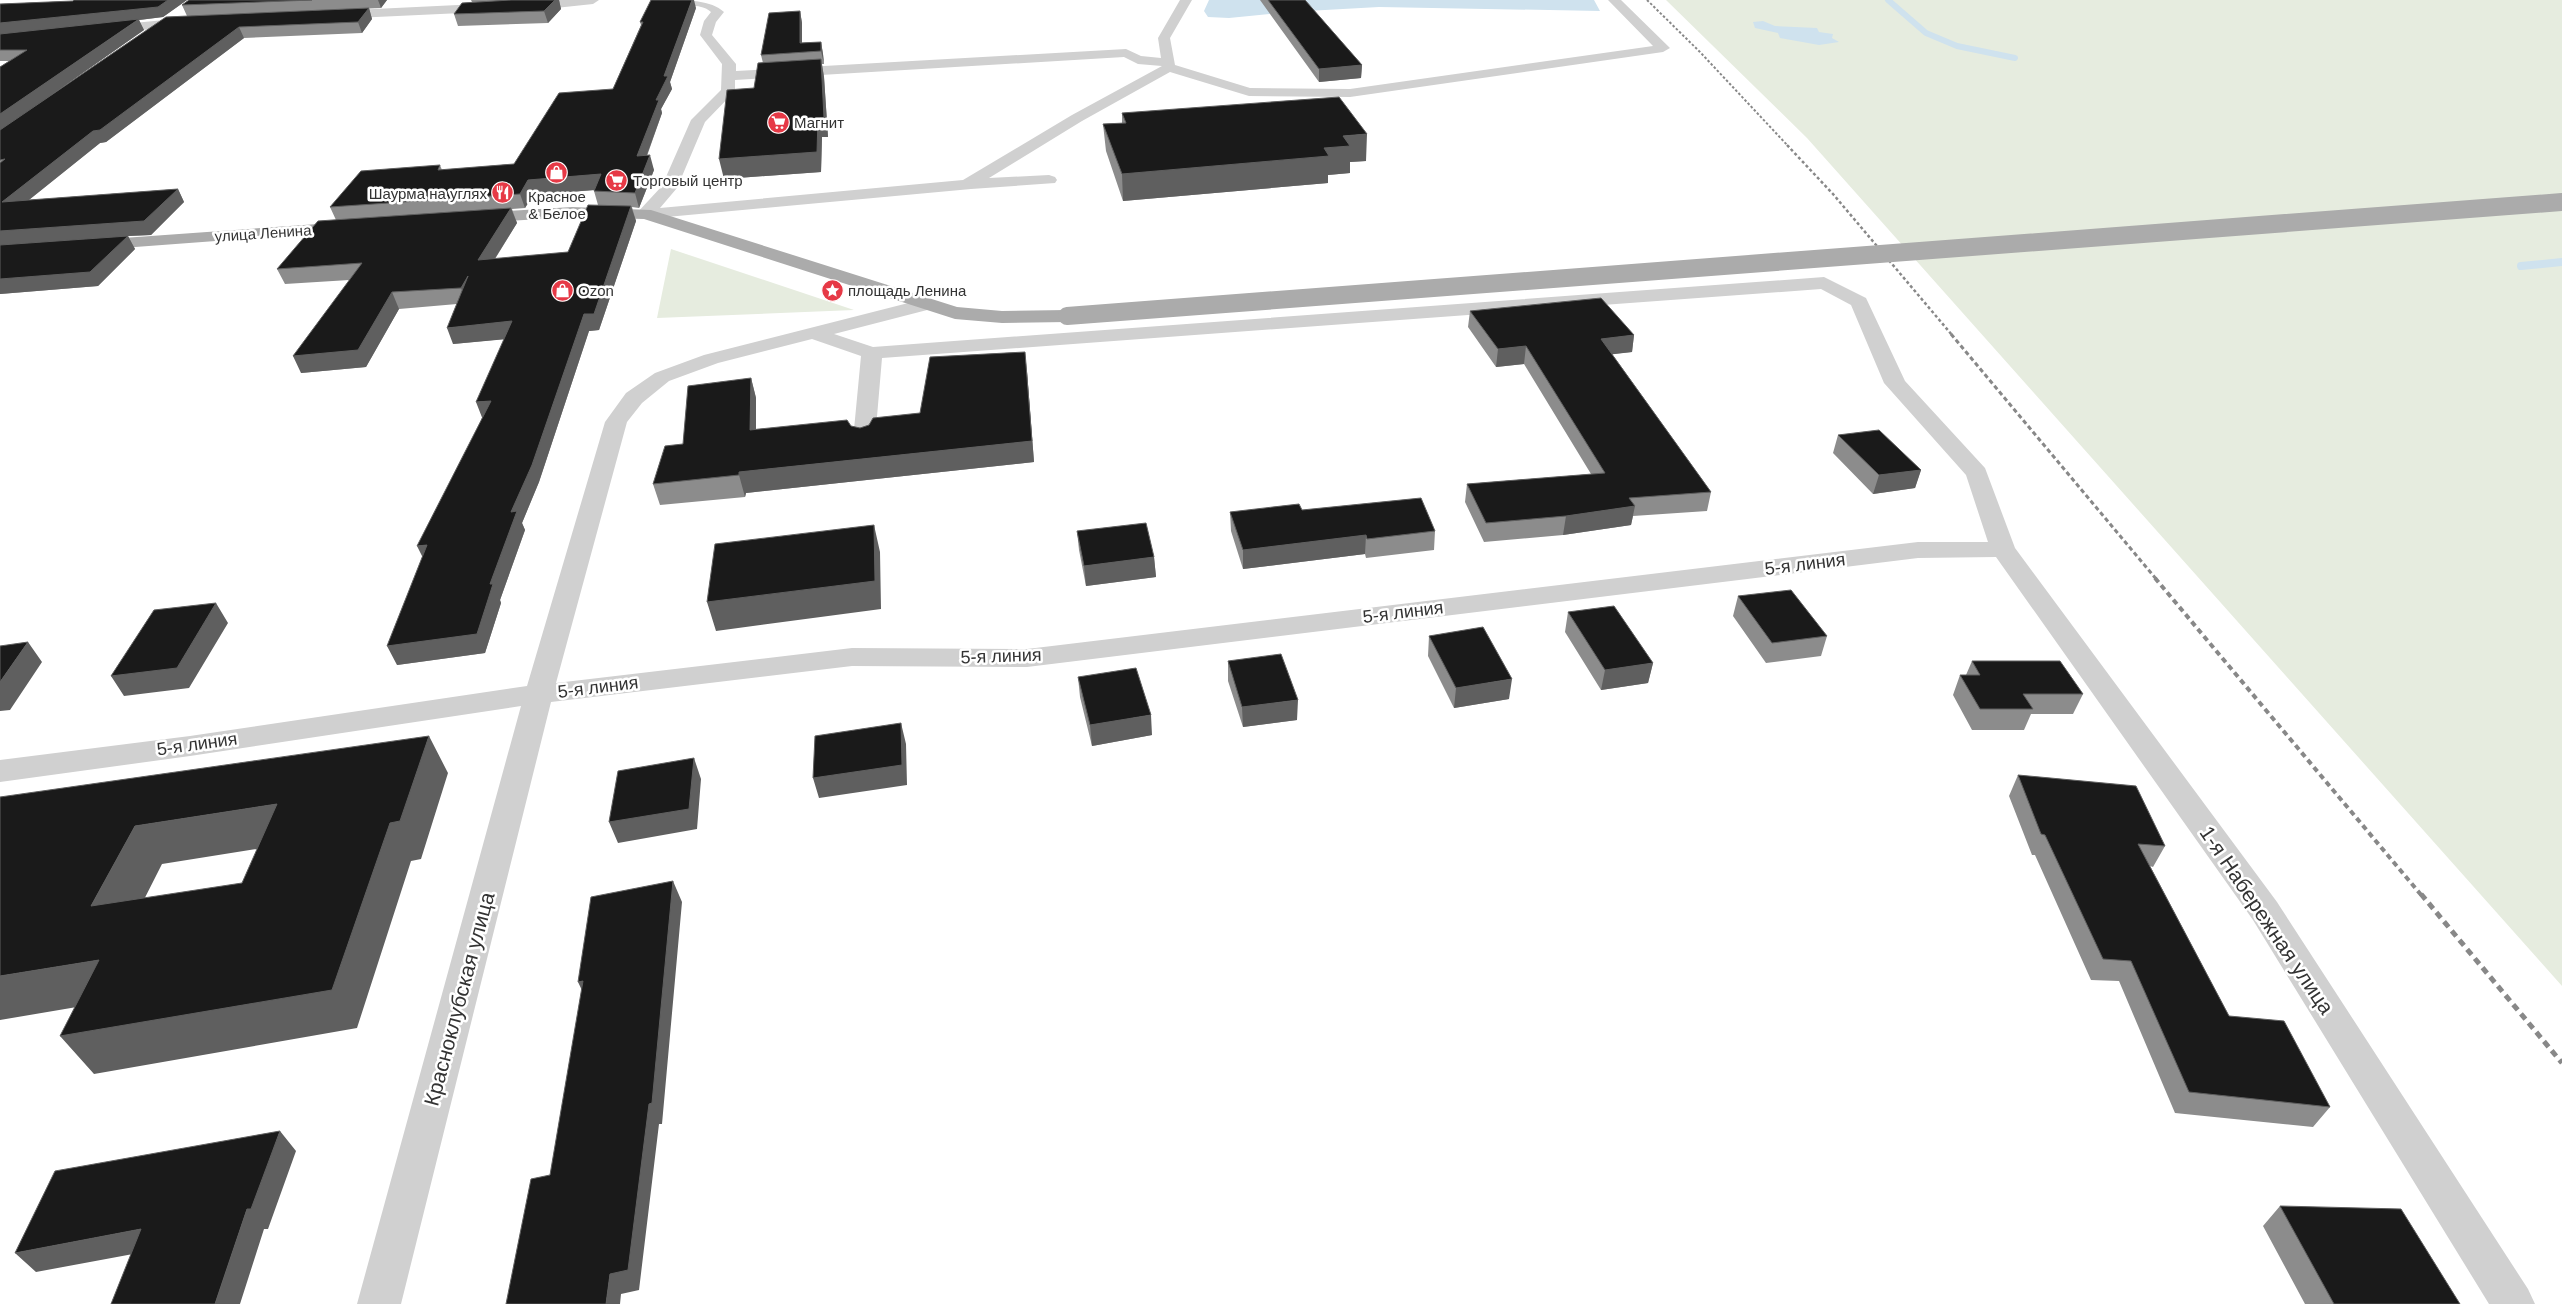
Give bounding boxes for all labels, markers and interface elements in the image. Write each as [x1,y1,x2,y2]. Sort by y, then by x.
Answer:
supermarket icon: Магнит [766,110,790,134]
place label: Магнит [794,114,844,131]
shop icon: Красное & Белое [545,161,569,185]
supermarket icon: Торговый центр [605,168,629,192]
place label: Торговый центр [633,172,743,189]
restaurant icon: Шаурма на углях [491,181,515,205]
place label: Шаурма на углях [369,185,487,202]
place label: Красное & Белое [528,188,586,222]
street label: улица Ленина [214,221,313,245]
shop icon: Ozon [550,278,574,302]
place icon: площадь Ленина [820,278,844,302]
place label: Ozon [578,282,614,299]
place label: площадь Ленина [848,282,967,299]
street label: 5-я линия [1764,549,1846,579]
street label: 5-я линия [1362,597,1444,627]
street label: 5-я линия [960,645,1042,667]
street label: 5-я линия [557,672,639,702]
street label: 5-я линия [155,728,239,760]
street label: 1-я Набережная улица [2196,822,2339,1019]
street label: Красноклубская улица [419,889,499,1108]

